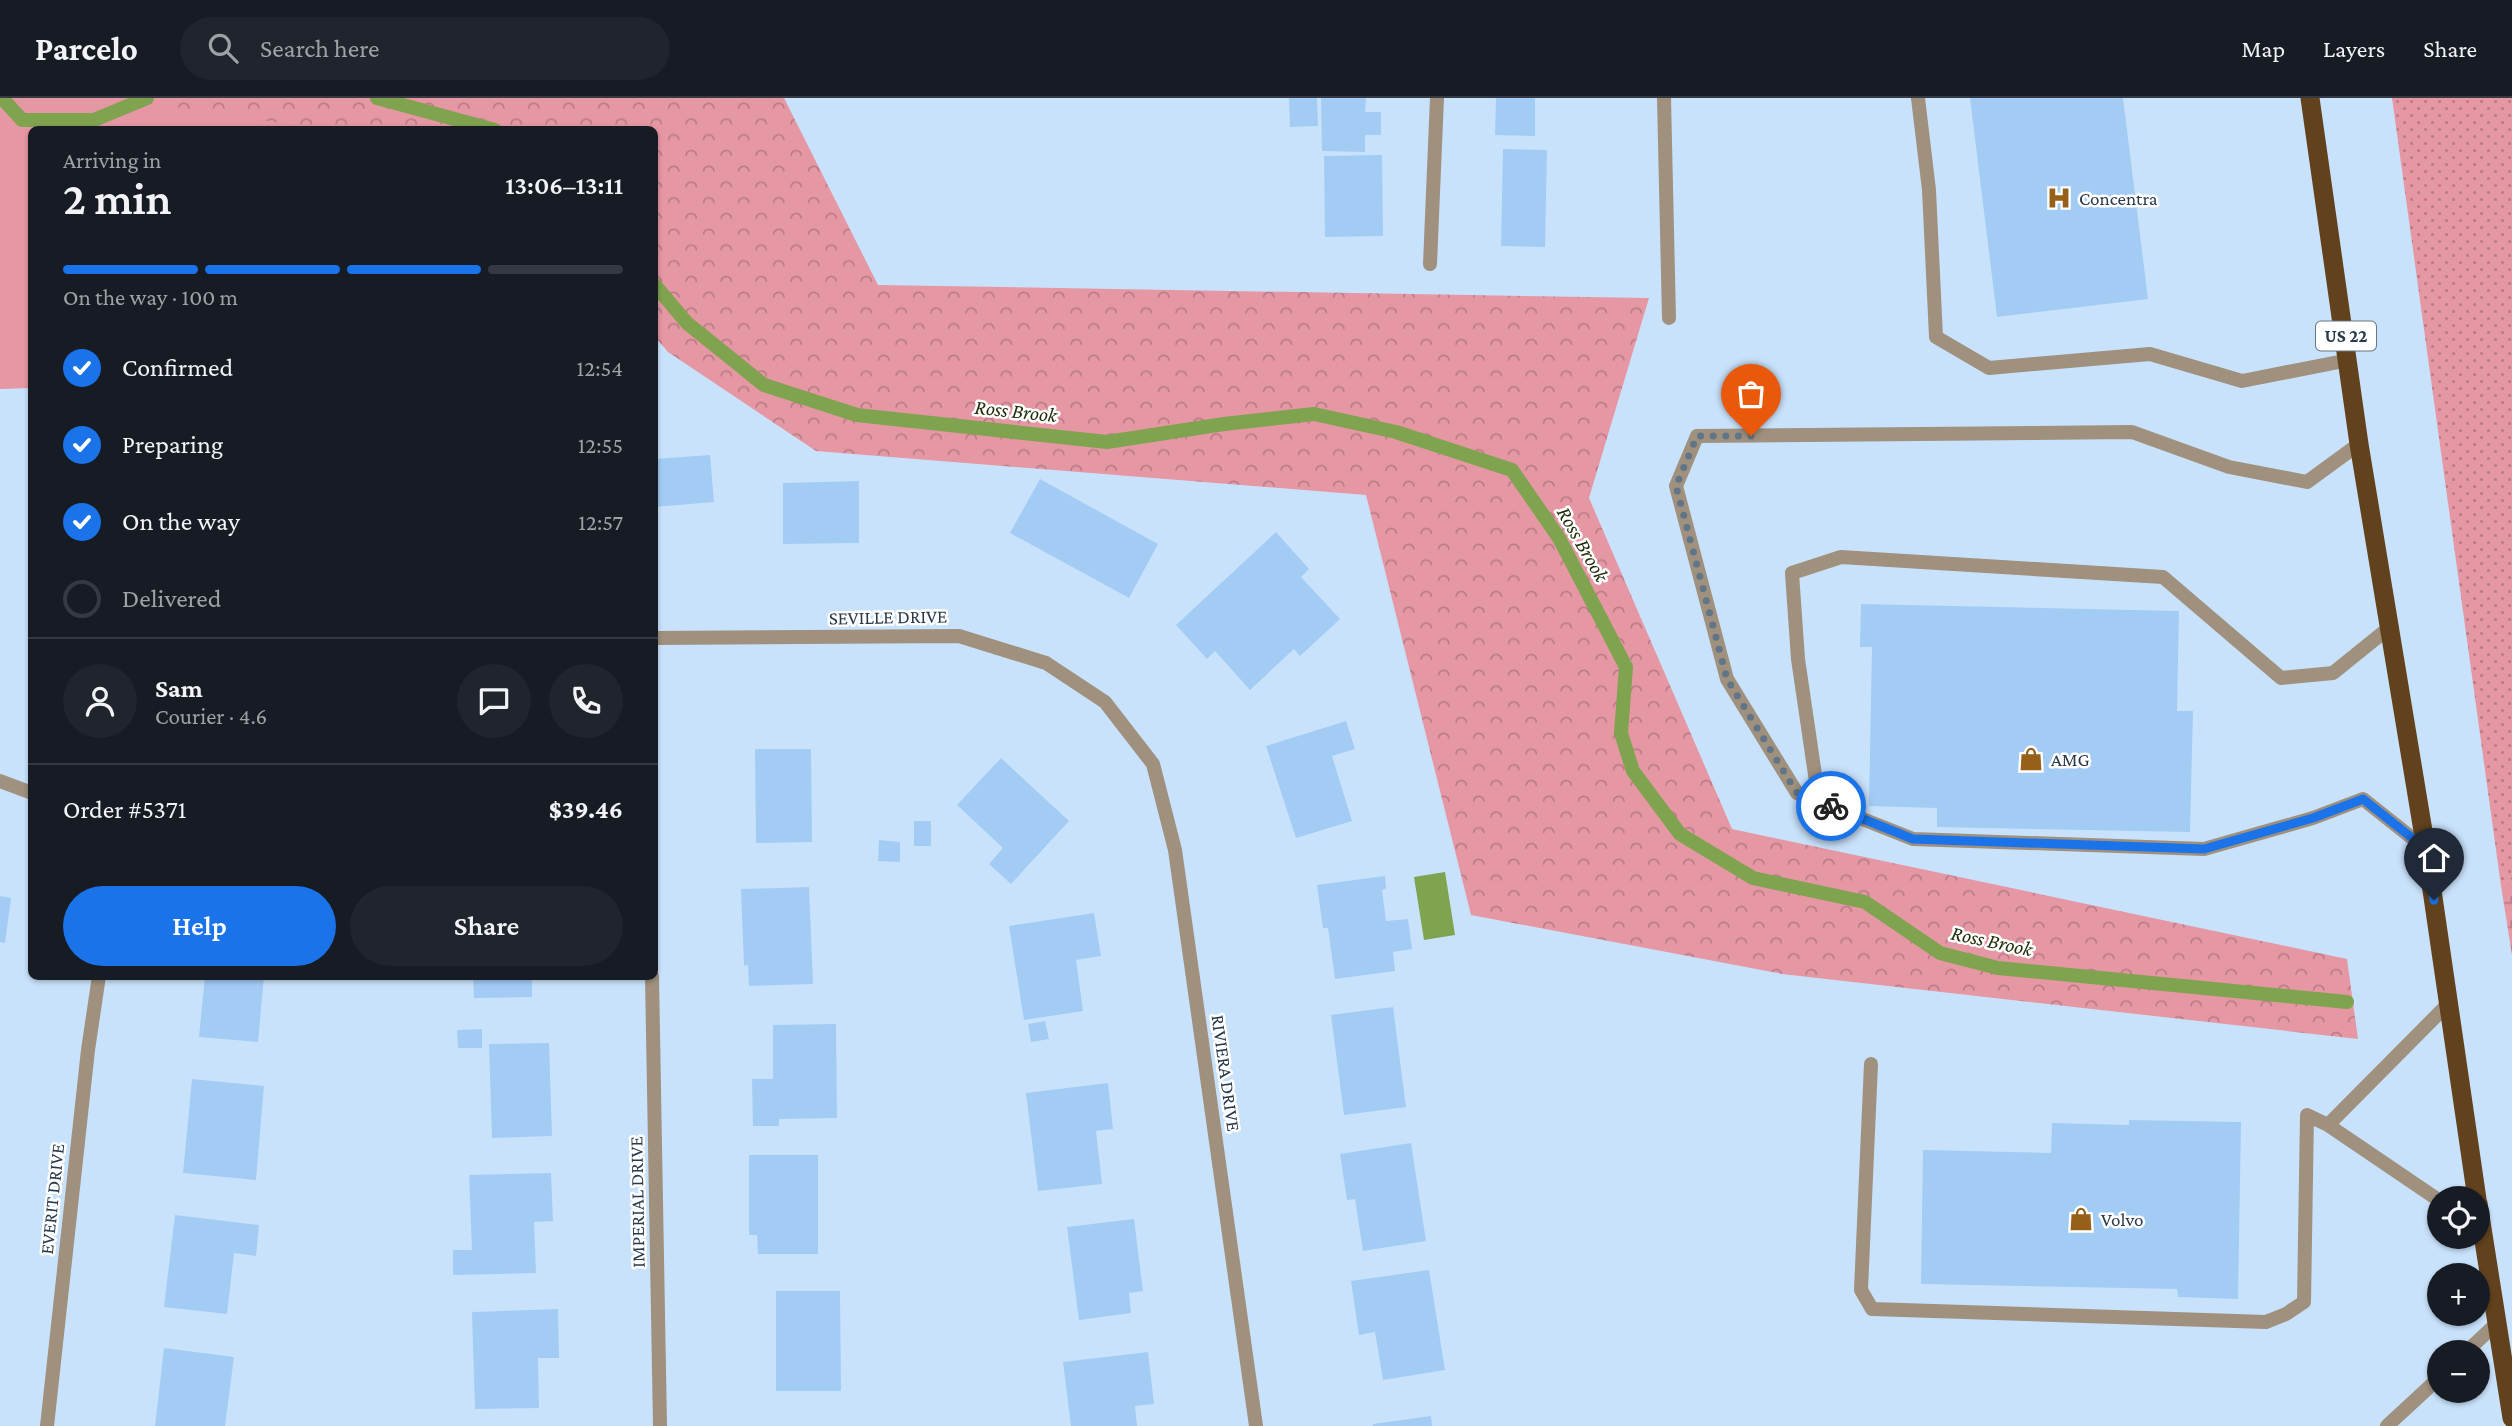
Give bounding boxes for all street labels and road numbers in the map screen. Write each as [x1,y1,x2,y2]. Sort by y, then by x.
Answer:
road number: US 22 [2316,322,2376,350]
street label: SEVILLE DRIVE [829,605,947,629]
street label: RIVIERA DRIVE [1207,1013,1245,1133]
street label: IMPERIAL DRIVE [625,1136,649,1268]
street label: EVERIT DRIVE [36,1142,68,1256]

